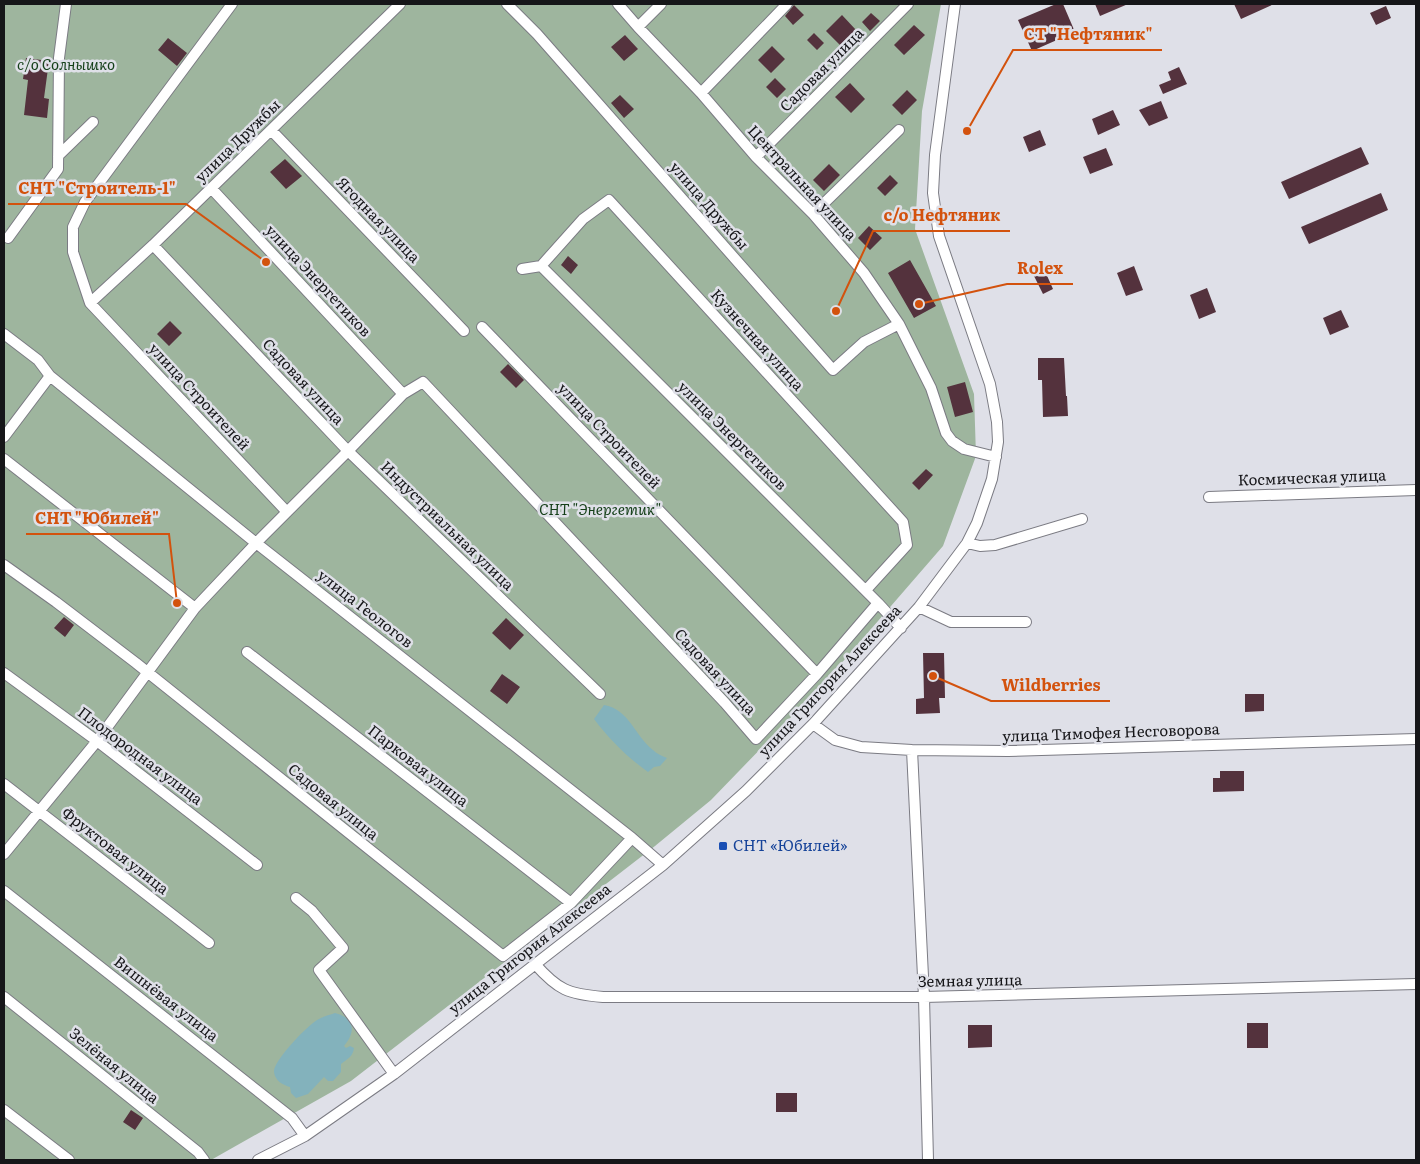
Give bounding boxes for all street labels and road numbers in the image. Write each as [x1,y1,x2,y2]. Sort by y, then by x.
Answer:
street label: Садовая улица [774,21,869,116]
street label: улица Дружбы [189,93,285,187]
street label: Центральная улица [743,119,864,246]
street label: улица Дружбы [665,156,755,254]
street label: Ягодная улица [332,171,427,268]
street label: улица Энергетиков [261,219,377,341]
street label: Кузнечная улица [706,283,811,396]
street label: Садовая улица [258,333,351,430]
street label: улица Строителей [144,337,256,455]
street label: улица Энергетиков [673,375,793,495]
street label: улица Строителей [553,377,667,493]
street label: Индустриальная улица [376,455,521,596]
street label: Космическая улица [1237,462,1387,491]
street label: улица Геологов [313,563,419,653]
street label: улица Григория Алексеева [752,598,906,761]
street label: Садовая улица [670,623,763,720]
street label: Плодородная улица [73,700,209,810]
street label: улица Тимофея Несговорова [1002,716,1221,747]
street label: Парковая улица [364,718,475,812]
street label: Садовая улица [284,757,385,845]
street label: Фруктовая улица [57,801,175,900]
street label: улица Григория Алексеева [443,876,616,1019]
street label: Вишнёвая улица [110,950,225,1047]
street label: Земная улица [918,967,1023,992]
street label: Зелёная улица [65,1021,166,1109]

